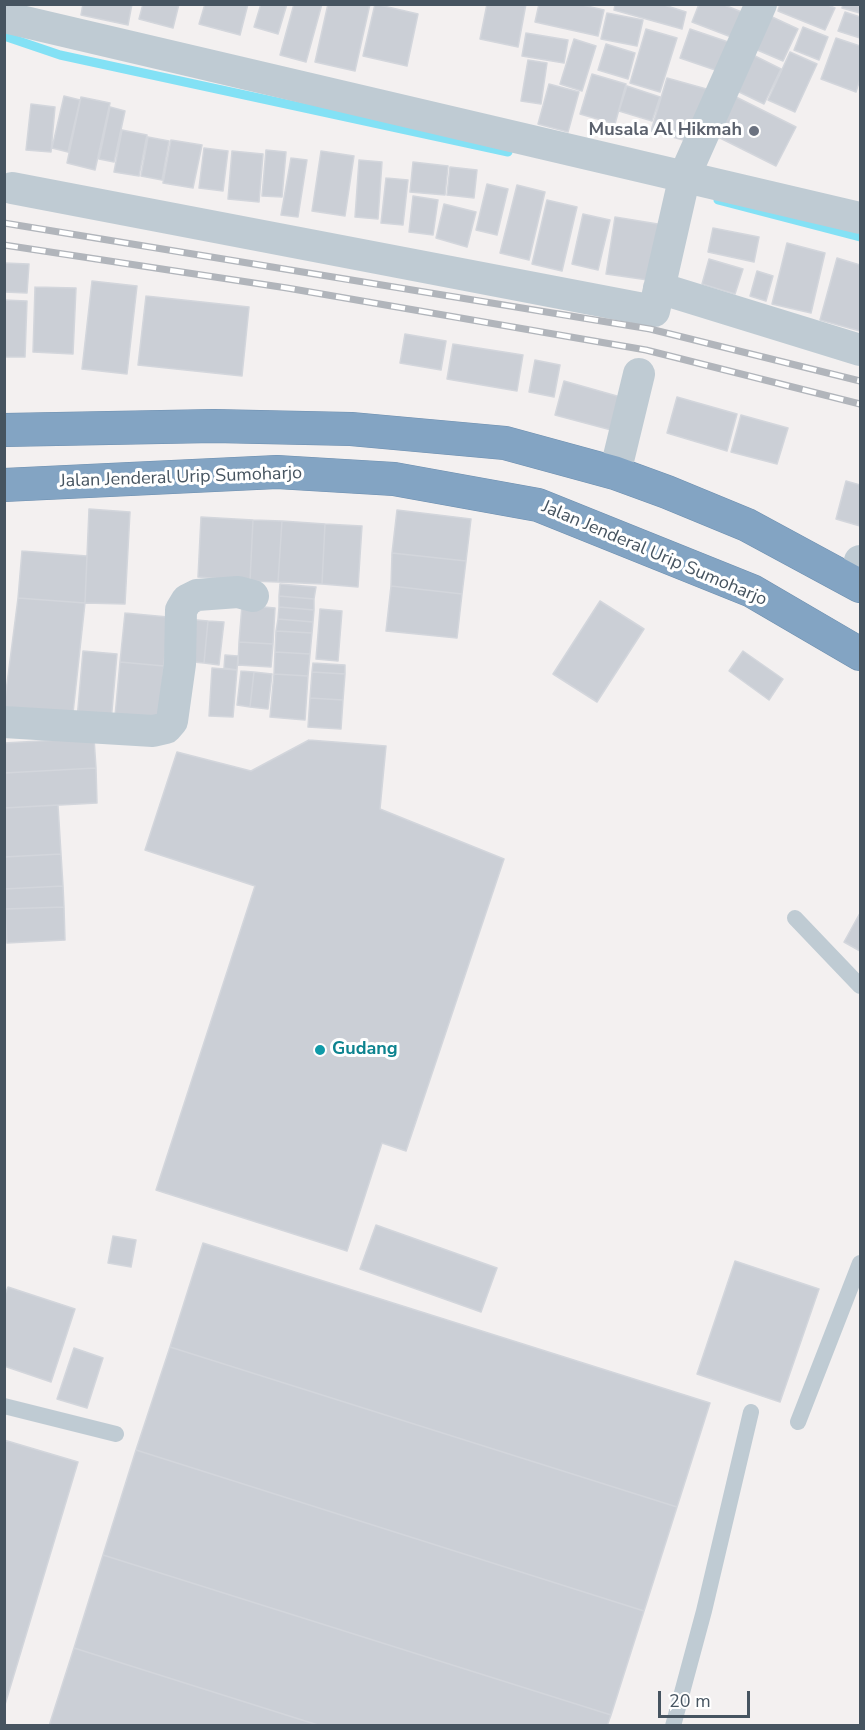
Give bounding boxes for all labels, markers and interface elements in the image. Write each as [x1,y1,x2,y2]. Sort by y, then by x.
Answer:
place label: Musala Al Hikmah [589,120,742,142]
marker: Musala Al Hikmah [747,124,761,138]
street label: Jalan Jenderal Urip Sumoharjo [59,463,303,493]
street label: Jalan Jenderal Urip Sumoharjo [538,497,770,611]
place label: Gudang [332,1039,398,1061]
marker: Gudang [313,1043,327,1057]
scale bar [661,1679,752,1717]
text: 20 m [669,1689,711,1713]

